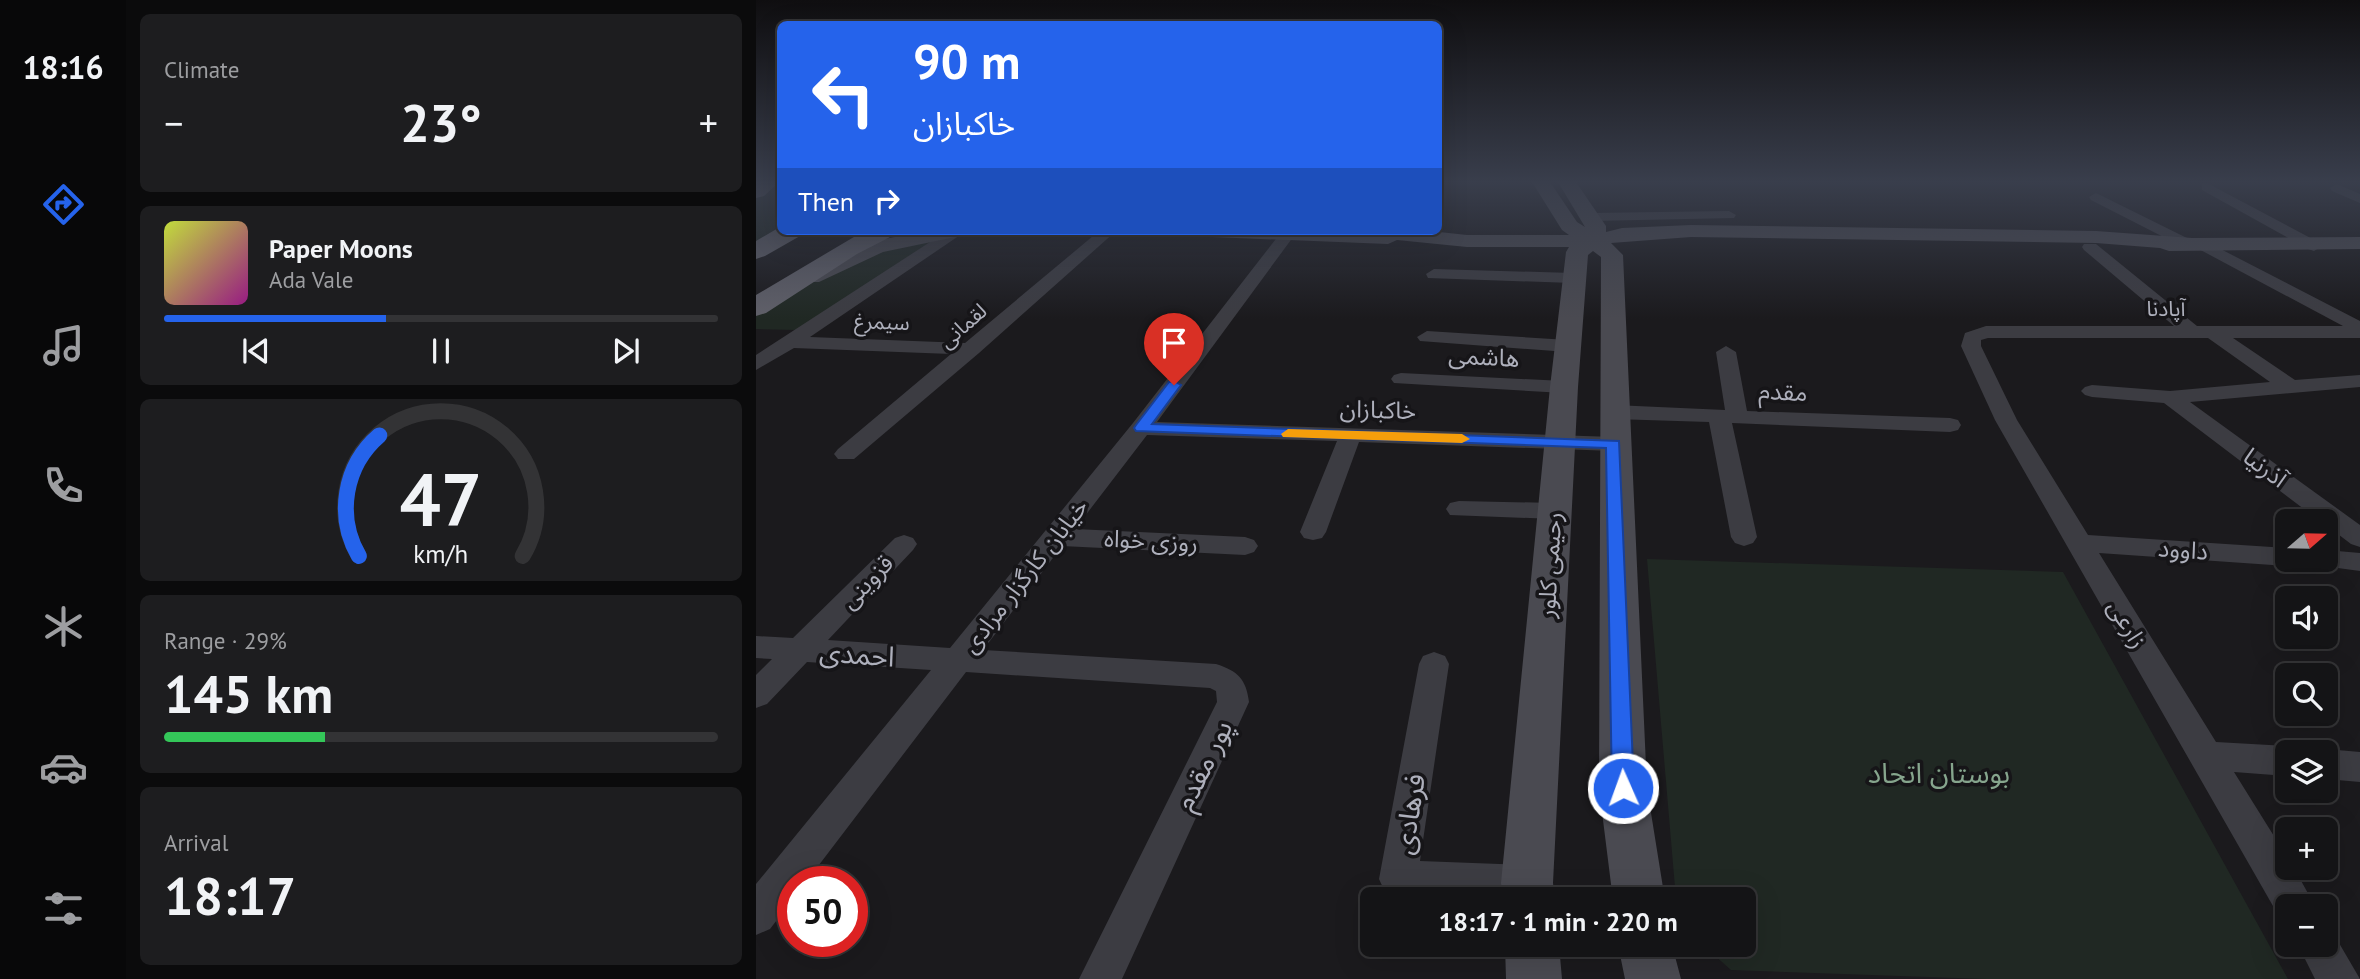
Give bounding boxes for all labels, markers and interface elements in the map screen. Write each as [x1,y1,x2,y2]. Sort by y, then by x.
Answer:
text: 90 m [913,29,1020,93]
text: 18:16 [22,46,104,88]
icon: left [798,49,889,140]
text: Climate [164,55,239,84]
text: 23° [400,89,482,156]
text: − [164,98,183,147]
text: + [699,98,718,147]
text: خاکبازان [913,102,1015,144]
icon: directions [39,180,88,229]
icon: right [868,182,906,220]
text: Then [798,185,854,218]
text: Paper Moons [269,232,413,265]
text: Ada Vale [269,265,353,294]
street label: آپادنا [2146,295,2186,322]
street label: لقمانی [933,297,992,354]
street label: سیمرغ [854,307,910,338]
pin [1144,313,1204,385]
icon: music [39,321,88,370]
icon: arrive [1155,324,1193,362]
icon: previous [237,332,275,370]
icon: pause [422,332,460,370]
icon: next [607,332,645,370]
street label: هاشمی [1448,339,1520,374]
street label: مقدم [1758,375,1808,411]
street label: خاکبازان [1339,393,1417,426]
street label: آذرنیا [2237,441,2294,495]
text: 47 [400,452,482,546]
icon: phone [39,461,88,510]
street label: خیابان کارگزار مرادی [955,492,1095,659]
north arrow [2275,509,2338,572]
map controls [2275,509,2338,957]
street label: رحیمی کلور [1530,511,1569,620]
street label: روزی خواه [1103,523,1199,558]
street label: داوود [2157,532,2209,567]
text: km/h [414,537,468,569]
street label: قزوینی [833,548,900,615]
button: sound [2275,586,2338,649]
street label: زارعی [2101,594,2154,654]
icon: climate [39,602,88,651]
text: Range · 29% [164,626,287,655]
street label: احمدی [818,632,896,675]
text: 145 km [164,660,333,727]
button: search [2275,663,2338,726]
street label: پور مقدم [1165,713,1243,818]
button: layers [2275,740,2338,803]
icon: car [39,743,88,792]
position arrow [1586,751,1660,825]
park label: بوستان اتحاد [1868,754,2010,791]
street label: فرهادی [1384,771,1433,857]
button: + [2275,817,2338,880]
text: Arrival [164,828,228,857]
text: 18:17 [164,862,296,929]
speed limit sign: 50 [777,866,868,957]
icon: filters [39,884,88,933]
button: − [2275,894,2338,957]
text: 18:17 · 1 min · 220 m [1438,905,1678,938]

